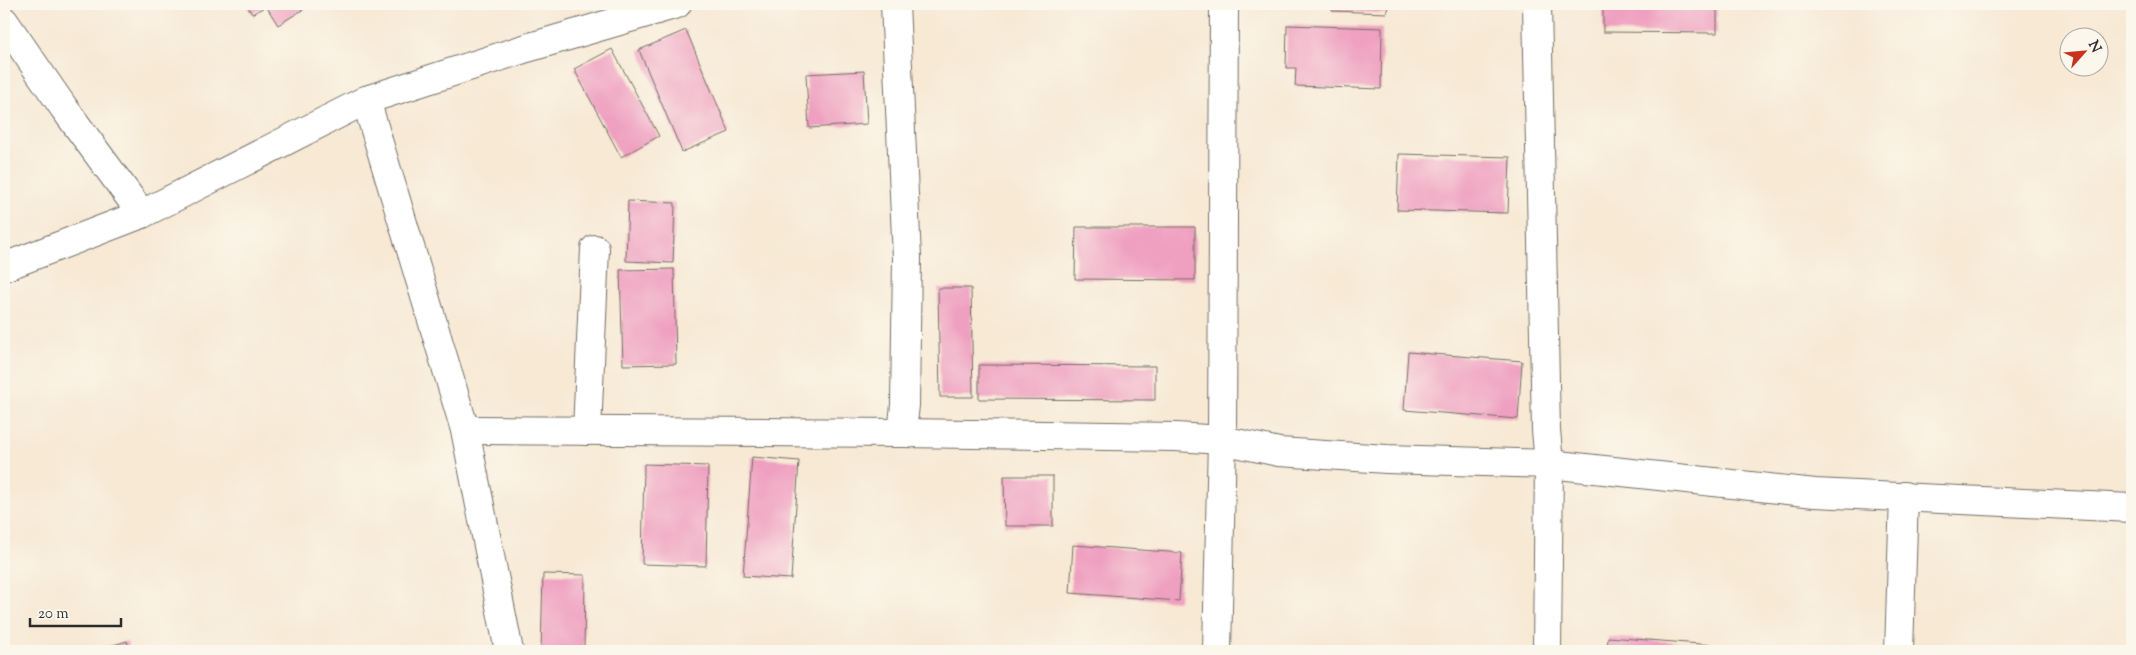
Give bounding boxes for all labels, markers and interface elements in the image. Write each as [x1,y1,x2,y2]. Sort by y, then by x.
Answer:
north arrow [2058,28,2108,78]
text: N [2082,37,2105,57]
scale bar [30,595,121,627]
text: 20 m [38,604,69,625]

